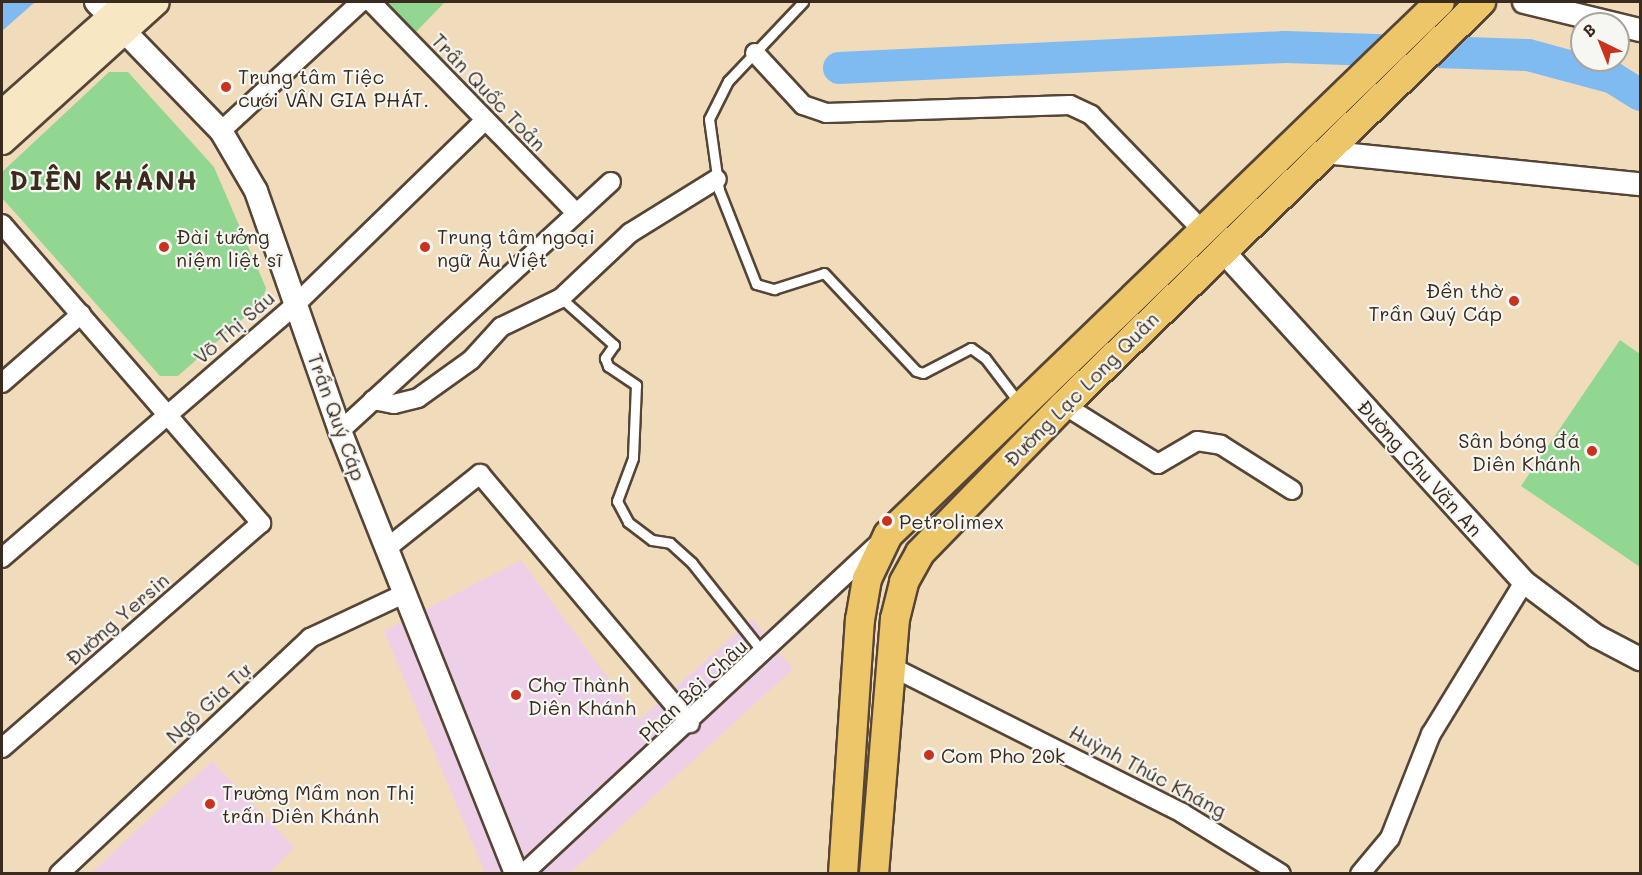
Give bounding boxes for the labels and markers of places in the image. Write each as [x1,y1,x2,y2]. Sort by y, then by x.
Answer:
place label: Trung tâm Tiệc cưới VÂN GIA PHÁT. [238,64,429,111]
marker: Trung tâm Tiệc cưới VÂN GIA PHÁT. [219,80,233,94]
place label: Đài tưởng niệm liệt sĩ [176,224,283,271]
place label: Trung tâm ngoại ngữ Âu Việt [437,224,595,271]
marker: Đài tưởng niệm liệt sĩ [157,240,171,254]
marker: Trung tâm ngoại ngữ Âu Việt [418,240,432,254]
place label: Đền thờ Trần Quý Cáp [1368,278,1502,325]
marker: Đền thờ Trần Quý Cáp [1507,294,1521,308]
place label: Sân bóng đá Diên Khánh [1458,428,1580,475]
marker: Sân bóng đá Diên Khánh [1585,444,1599,458]
place label: Petrolimex [899,509,1004,533]
marker: Petrolimex [880,514,894,528]
place label: Chợ Thành Diên Khánh [528,672,636,719]
marker: Chợ Thành Diên Khánh [509,688,523,702]
place label: Com Pho 20k [941,743,1065,767]
marker: Com Pho 20k [922,748,936,762]
place label: Trường Mầm non Thị trấn Diên Khánh [222,780,415,827]
marker: Trường Mầm non Thị trấn Diên Khánh [203,797,217,811]

